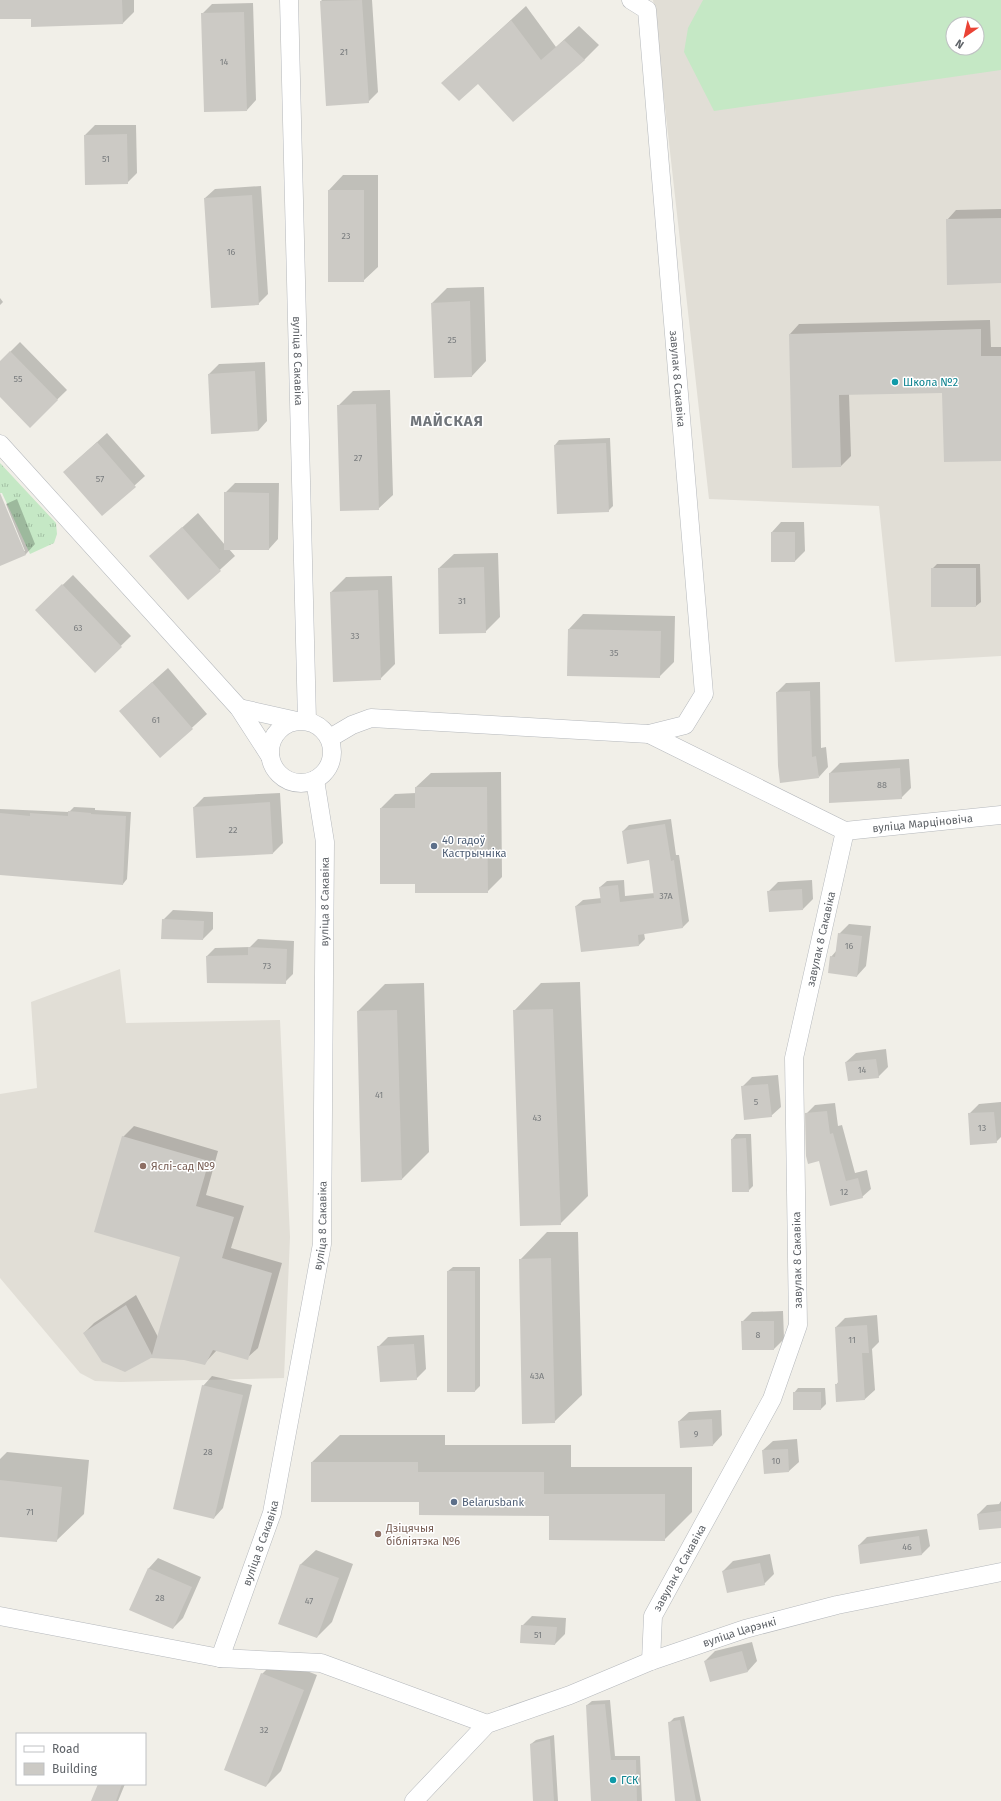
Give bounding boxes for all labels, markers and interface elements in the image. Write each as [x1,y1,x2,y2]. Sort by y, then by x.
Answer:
north arrow [945,16,985,56]
text: N [953,36,966,51]
house number: 21 [340,47,348,57]
house number: 14 [220,57,229,67]
house number: 51 [102,154,110,164]
house number: 23 [342,231,350,241]
house number: 16 [227,247,236,257]
street label: вуліца 8 Сакавіка [290,316,305,406]
street label: завулак 8 Сакавіка [667,330,688,428]
house number: 25 [448,335,457,345]
house number: 55 [14,374,23,384]
place label: Школа №2 [903,376,958,389]
marker: Школа №2 [890,377,900,387]
district label: МАЙСКАЯ [410,412,484,430]
house number: 27 [354,453,362,463]
house number: 57 [96,474,104,484]
house number: 31 [458,596,466,606]
house number: 63 [73,623,83,633]
house number: 33 [351,631,359,641]
house number: 35 [609,648,619,658]
house number: 61 [152,715,160,725]
house number: 88 [877,780,887,790]
street label: вуліца Марціновіча [872,812,974,835]
house number: 22 [229,825,237,835]
place label: 40 гадоў Кастрычніка [442,834,506,860]
marker: 40 гадоў Кастрычніка [429,841,439,851]
street label: вуліца 8 Сакавіка [318,857,332,946]
street label: завулак 8 Сакавіка [804,890,838,988]
house number: 37А [659,891,674,901]
house number: 16 [845,941,854,951]
house number: 73 [263,961,271,971]
house number: 14 [858,1065,867,1075]
house number: 41 [375,1090,383,1100]
house number: 5 [754,1097,759,1107]
house number: 43 [532,1113,542,1123]
house number: 13 [978,1123,986,1133]
place label: Яслі-сад №9 [151,1160,215,1173]
marker: Яслі-сад №9 [138,1161,148,1171]
street label: вуліца 8 Сакавіка [311,1181,329,1271]
house number: 12 [840,1187,848,1197]
street label: завулак 8 Сакавіка [790,1211,805,1309]
house number: 8 [756,1330,761,1340]
house number: 11 [848,1335,856,1345]
house number: 43А [530,1371,545,1381]
house number: 9 [694,1429,699,1439]
house number: 28 [203,1447,213,1457]
house number: 10 [772,1456,780,1466]
place label: Belarusbank [462,1496,524,1509]
marker: Belarusbank [449,1497,459,1507]
street label: вуліца 8 Сакавіка [240,1499,281,1588]
house number: 71 [26,1507,34,1517]
place label: Дзіцячыя бібліятэка №6 [385,1522,460,1548]
street label: завулак 8 Сакавіка [651,1522,709,1614]
marker: Дзіцячыя бібліятэка №6 [373,1529,383,1539]
house number: 46 [902,1542,912,1552]
house number: 28 [155,1593,165,1603]
house number: 47 [305,1596,313,1606]
street label: вуліца Царэнкі [701,1615,778,1650]
house number: 51 [534,1630,542,1640]
house number: 32 [260,1725,268,1735]
legend [16,1733,146,1785]
text: Road [52,1742,80,1756]
text: Building [52,1762,98,1776]
place label: ГСК [621,1774,639,1787]
marker: ГСК [608,1775,618,1785]

